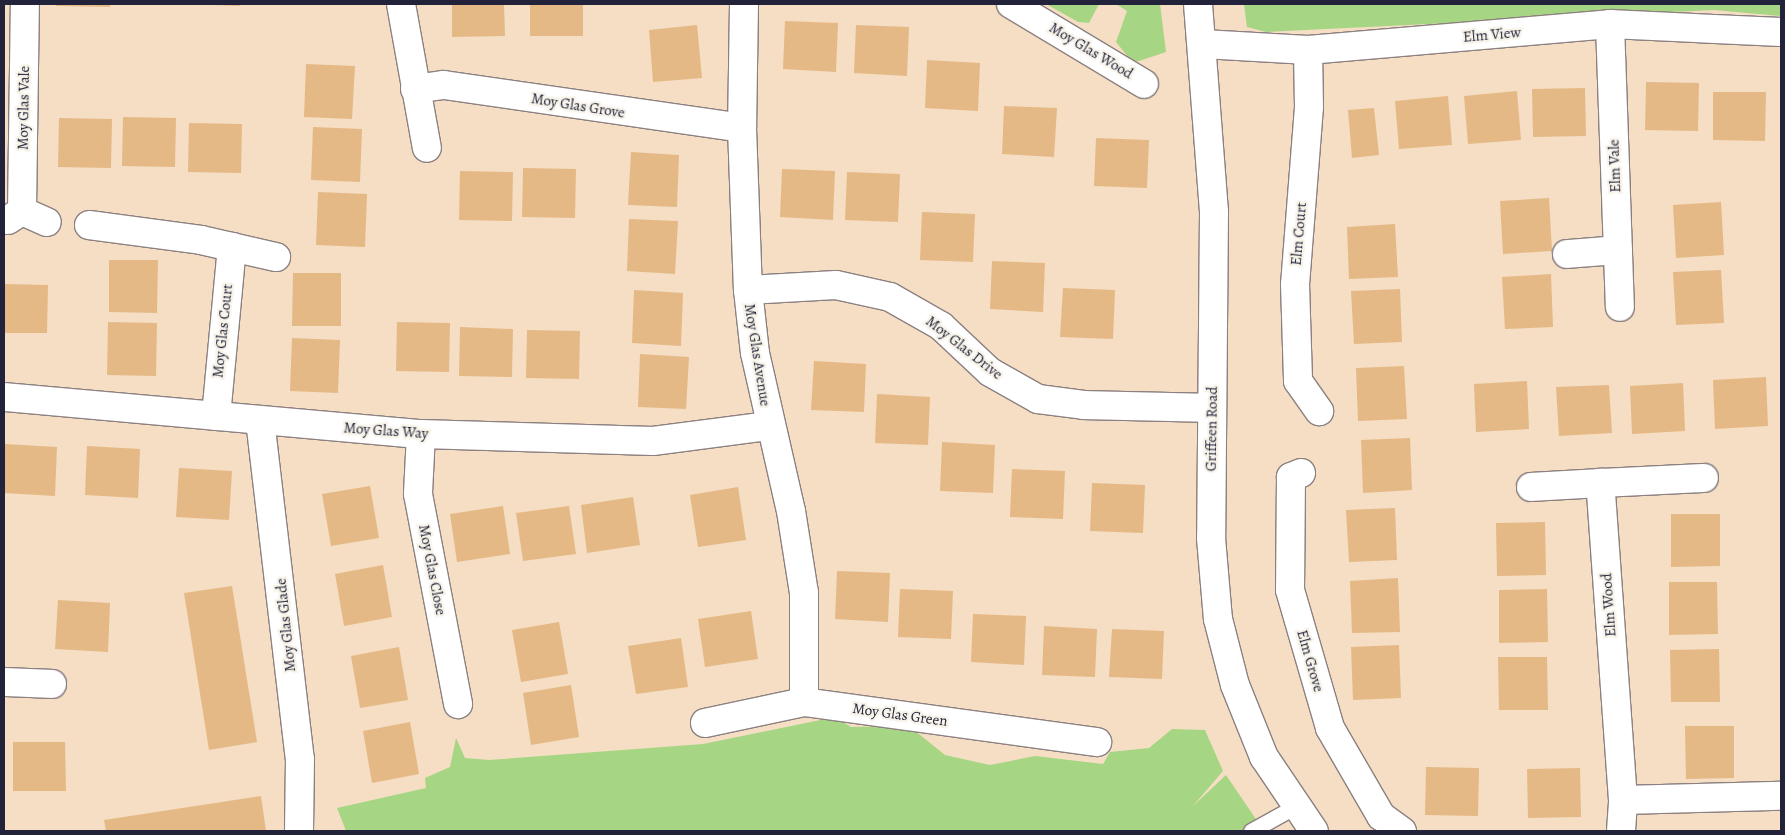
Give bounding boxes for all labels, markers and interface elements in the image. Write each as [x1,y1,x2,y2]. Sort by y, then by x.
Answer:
street label: Moy Glas Wood [1046,19,1136,83]
street label: Elm View [1462,24,1522,46]
street label: Moy Glas Vale [14,66,34,150]
street label: Moy Glas Grove [530,90,626,122]
street label: Elm Vale [1605,139,1625,193]
street label: Elm Court [1287,202,1311,266]
street label: Moy Glas Court [209,283,237,379]
street label: Moy Glas Avenue [740,302,774,408]
street label: Moy Glas Drive [922,312,1006,384]
street label: Griffeen Road [1202,386,1222,472]
street label: Moy Glas Way [343,419,429,443]
street label: Moy Glas Close [414,523,450,617]
street label: Elm Wood [1598,573,1620,637]
street label: Moy Glas Glade [272,577,300,673]
street label: Elm Grove [1293,628,1327,694]
street label: Moy Glas Green [851,699,949,731]

